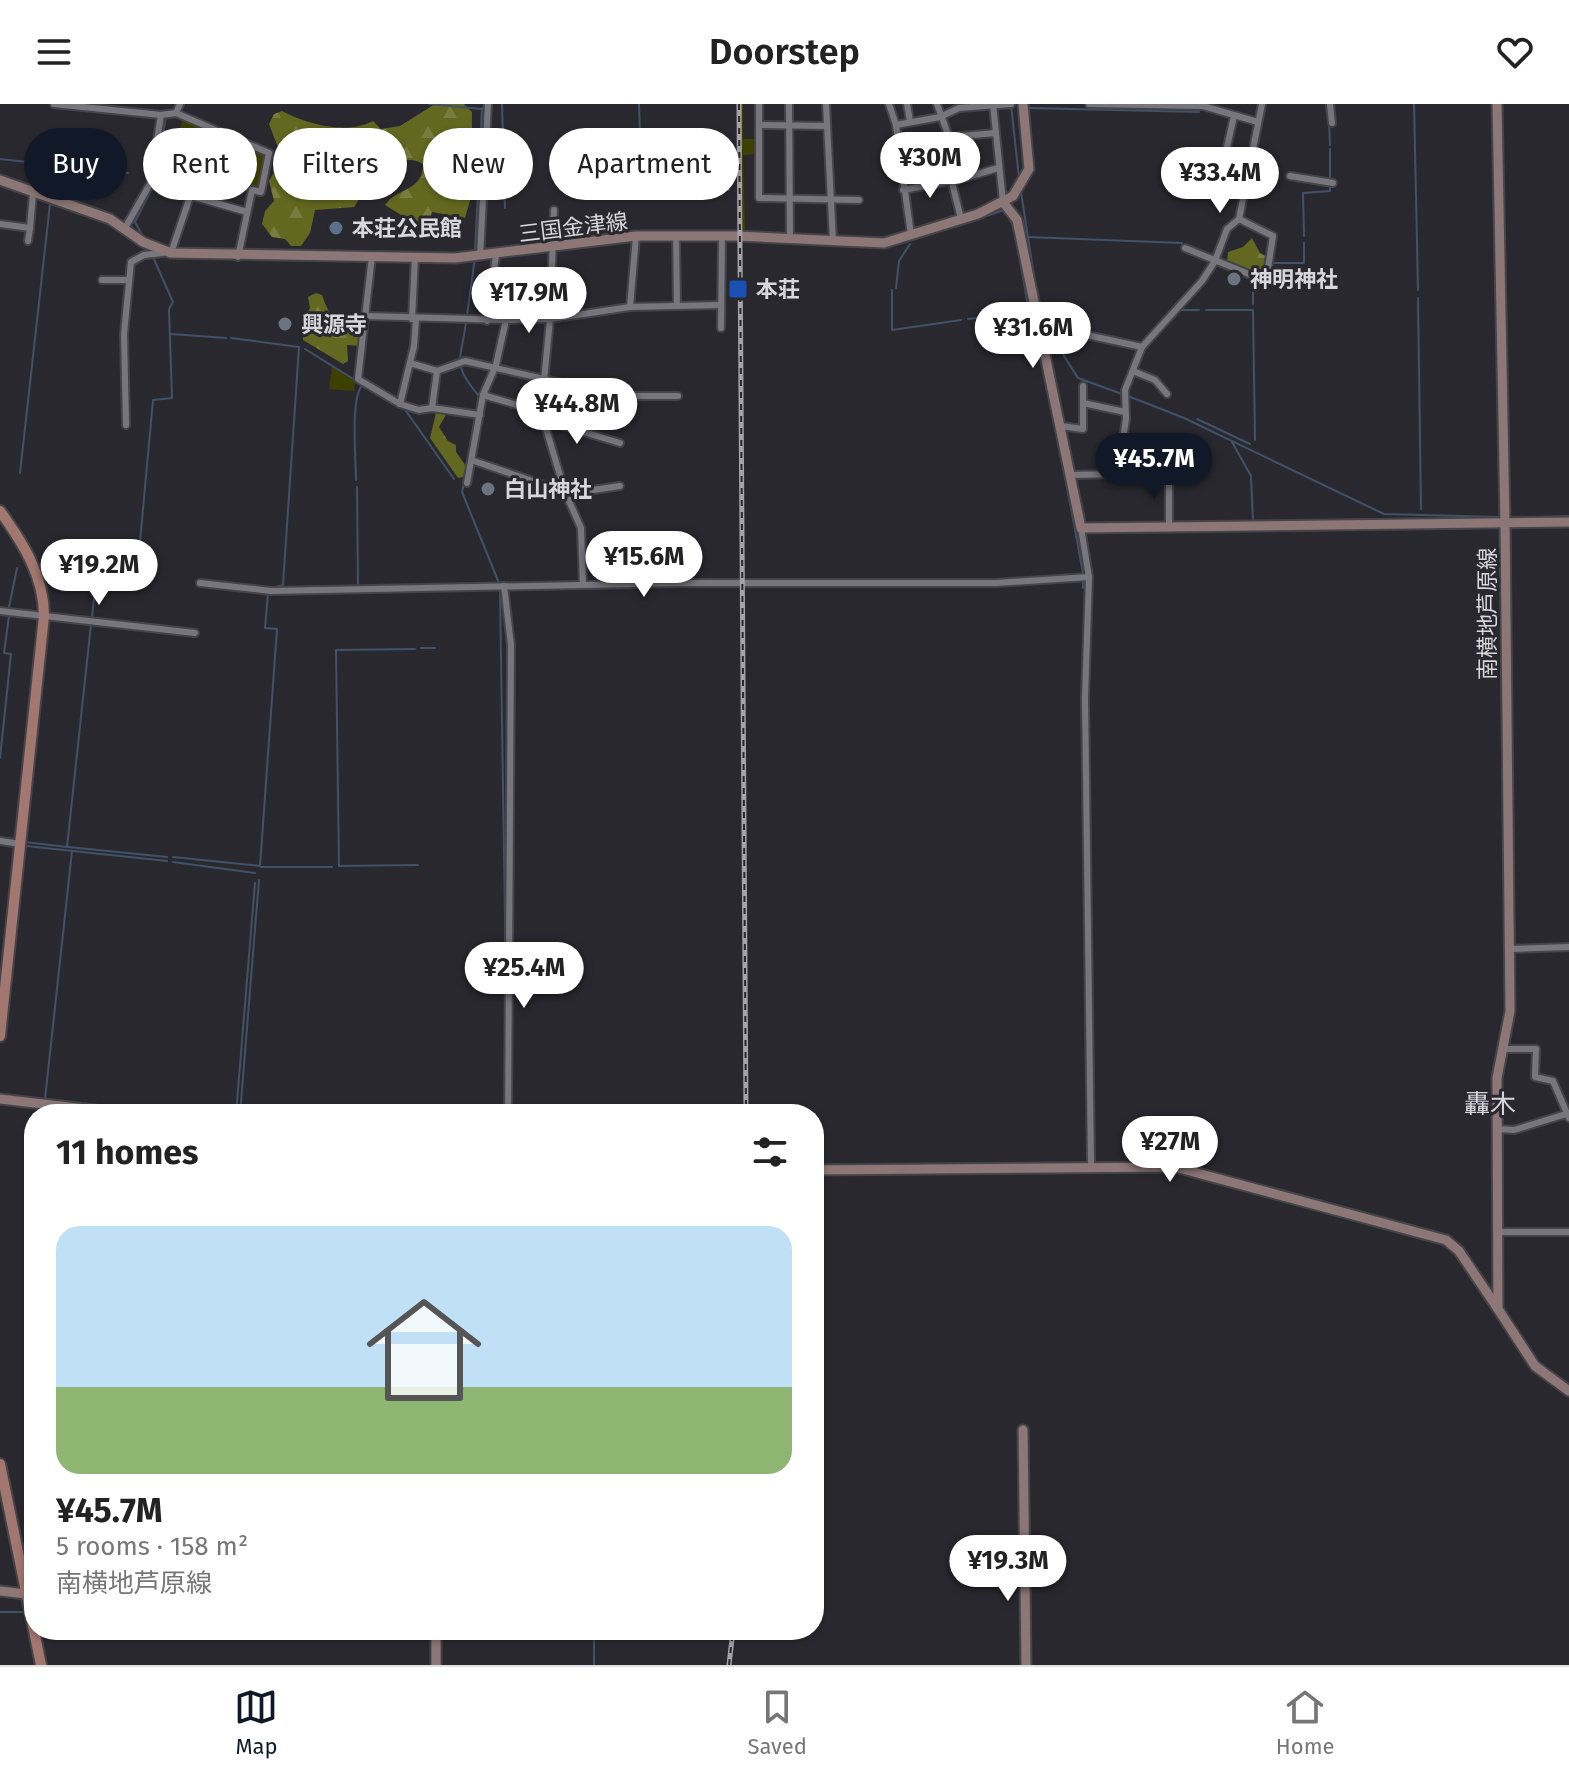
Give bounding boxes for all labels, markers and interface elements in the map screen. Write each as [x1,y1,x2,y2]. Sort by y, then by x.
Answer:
icon: menu [32,30,76,74]
text: Doorstep [709,30,860,74]
icon: heart [1493,30,1537,74]
chip: Buy [24,128,127,200]
chip: Rent [143,128,257,200]
chip: Filters [273,128,407,200]
chip: New [423,128,533,200]
chip: Apartment [549,128,739,200]
pin: ¥30M [883,132,977,200]
text: ¥30M [898,142,962,173]
pin: ¥33.4M [1155,147,1285,215]
text: ¥33.4M [1179,157,1261,188]
street label: 三国金津線 [517,207,629,248]
place label: 本荘公民館 [352,215,462,242]
marker: 本荘公民館 [327,219,345,237]
place label: 神明神社 [1250,266,1338,293]
pin: ¥17.9M [464,267,594,335]
marker: 神明神社 [1225,270,1243,288]
place label: 本荘 [756,276,800,303]
text: ¥17.9M [490,277,568,308]
marker: 本荘 [727,278,749,300]
pin: ¥31.6M [968,302,1098,370]
place label: 興源寺 [301,311,367,338]
text: ¥31.6M [993,312,1073,343]
marker: 興源寺 [276,315,294,333]
pin: ¥44.8M [512,378,642,446]
text: ¥44.8M [534,388,620,419]
pin: ¥45.7M [1089,433,1219,501]
text: ¥45.7M [1113,443,1195,474]
place label: 白山神社 [504,476,592,503]
marker: 白山神社 [479,480,497,498]
pin: ¥15.6M [579,531,709,599]
pin: ¥19.2M [34,539,164,607]
text: ¥15.6M [603,541,685,572]
street label: 南横地芦原線 [1474,548,1501,680]
text: ¥19.2M [59,549,139,580]
pin: ¥25.4M [459,942,589,1010]
text: ¥25.4M [483,952,565,983]
district label: 轟木 [1464,1089,1516,1120]
pin: ¥27M [1123,1116,1217,1184]
text: ¥27M [1140,1126,1200,1157]
icon: filters [748,1130,792,1174]
text: 11 homes [56,1132,198,1173]
icon: home [352,1278,496,1422]
text: ¥45.7M [56,1490,163,1531]
text: 5 rooms · 158 m² [56,1531,248,1562]
pin: ¥19.3M [943,1535,1073,1603]
text: ¥19.3M [967,1545,1049,1576]
text: 南横地芦原線 [56,1568,212,1599]
tab: Map [234,1685,278,1760]
tab: Saved [747,1685,807,1760]
tab: Home [1276,1685,1335,1760]

